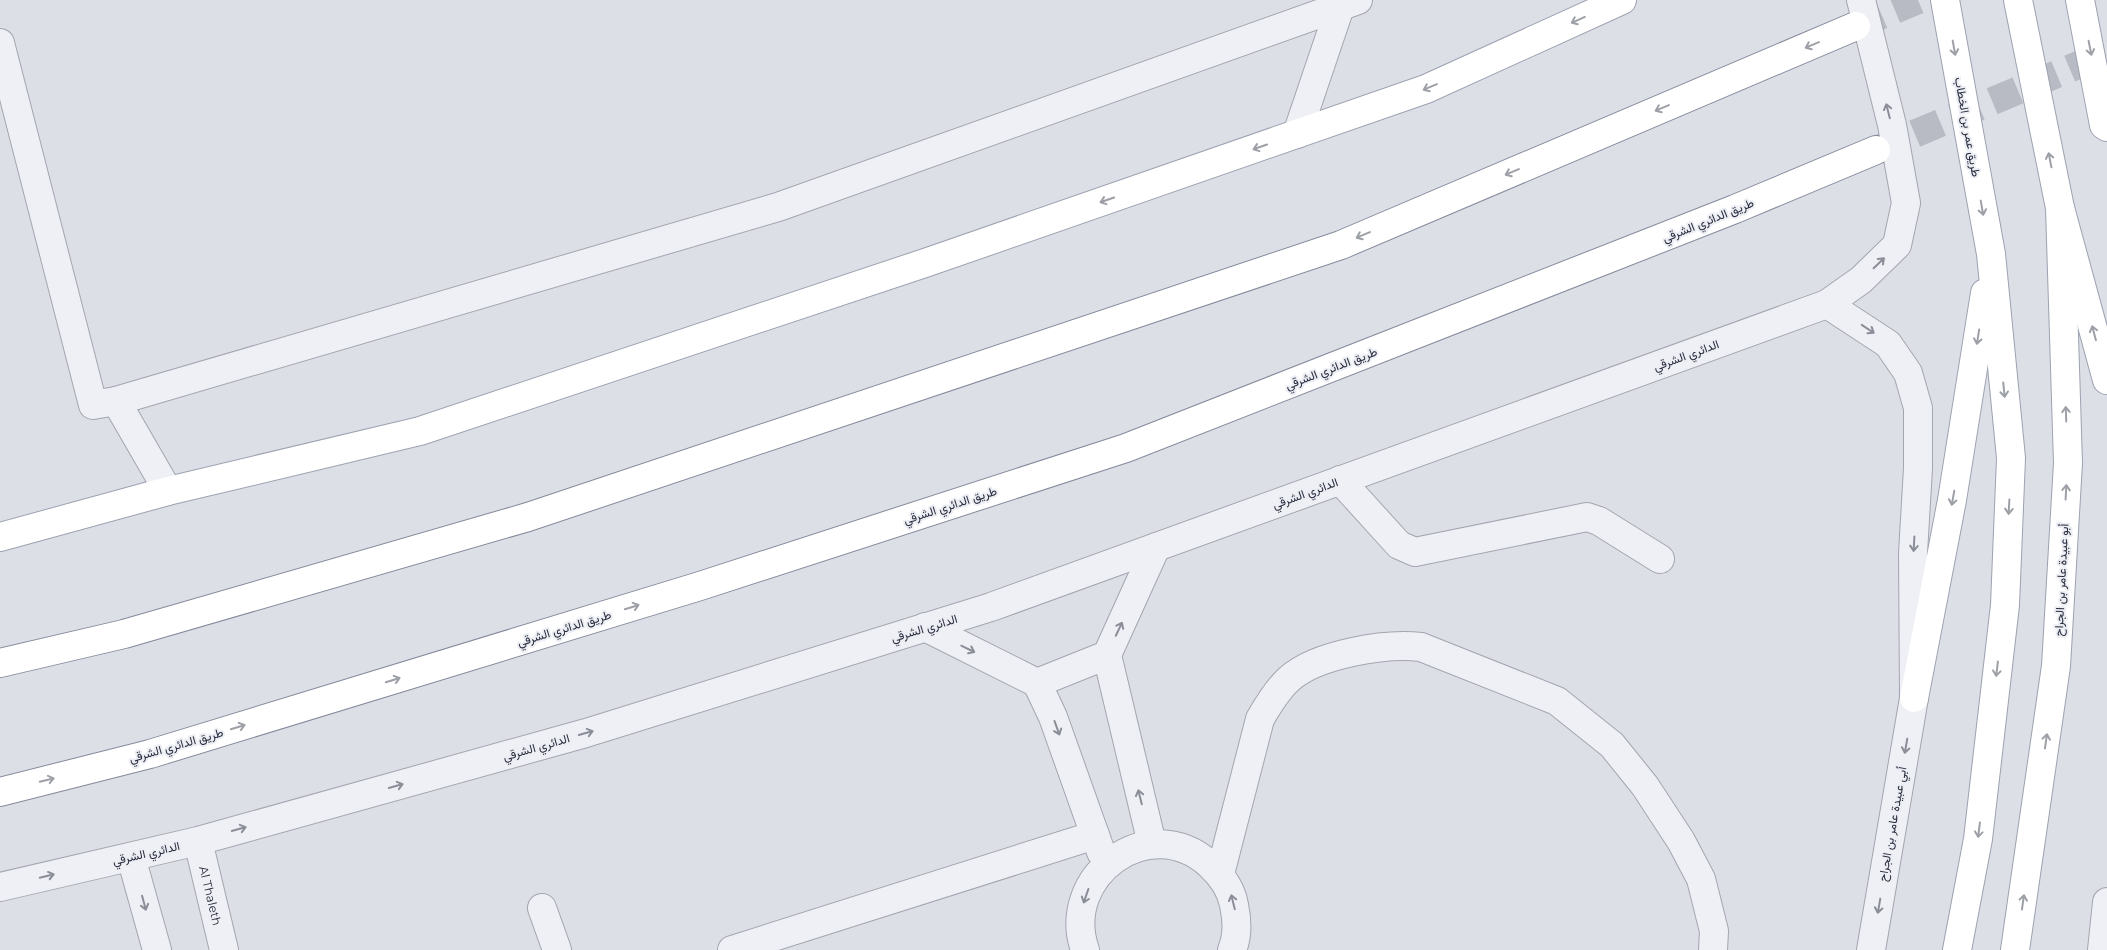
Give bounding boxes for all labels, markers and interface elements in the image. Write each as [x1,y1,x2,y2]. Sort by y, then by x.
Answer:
one-way arrow [1571,16,1586,26]
one-way arrow [2086,39,2095,55]
one-way arrow [1805,40,1820,50]
one-way arrow [1949,40,1959,56]
street label: طريق عمر بن الخطاب [1951,76,1984,178]
one-way arrow [1423,83,1438,92]
one-way arrow [1655,104,1670,114]
one-way arrow [1883,104,1892,120]
one-way arrow [1252,142,1268,152]
one-way arrow [2045,152,2055,168]
one-way arrow [1505,167,1520,177]
street label: طريق الدائري الشرقي [1660,195,1757,248]
one-way arrow [1099,196,1115,205]
one-way arrow [1978,200,1988,216]
one-way arrow [1356,231,1371,241]
one-way arrow [1872,257,1885,269]
one-way arrow [1861,324,1875,334]
one-way arrow [2089,326,2098,342]
one-way arrow [1972,329,1982,345]
street label: الدائري الشرقي [1651,336,1722,377]
street label: طريق الدائري الشرقي [1283,343,1380,395]
one-way arrow [2000,382,2009,398]
one-way arrow [2062,406,2071,422]
street label: الدائري الشرقي [1270,474,1341,515]
street label: طريق الدائري الشرقي [901,483,1000,530]
one-way arrow [2062,484,2071,500]
one-way arrow [1947,489,1957,505]
one-way arrow [2005,499,2014,515]
street label: أبو عبيدة عامر بن الجراح [2051,523,2073,637]
one-way arrow [1909,536,1918,552]
one-way arrow [624,601,640,611]
street label: طريق الدائري الشرقي [515,607,614,652]
street label: الدائري الشرقي [889,611,960,648]
one-way arrow [1114,622,1124,637]
one-way arrow [960,645,975,654]
one-way arrow [1992,661,2002,677]
one-way arrow [385,674,401,684]
one-way arrow [1053,719,1062,735]
one-way arrow [229,722,245,732]
street label: طريق الدائري الشرقي [127,724,226,769]
one-way arrow [578,727,594,737]
street label: الدائري الشرقي [501,730,572,767]
one-way arrow [2041,733,2051,749]
one-way arrow [1900,738,1910,754]
street label: أبي عبيدة عامر بن الجراح [1875,765,1912,883]
one-way arrow [39,775,55,784]
one-way arrow [387,781,403,790]
one-way arrow [1135,790,1145,806]
one-way arrow [1974,822,1984,838]
one-way arrow [231,824,247,834]
street label: الدائري الشرقي [111,838,182,871]
street label: Al Thaleth [197,864,225,927]
one-way arrow [39,871,55,880]
one-way arrow [1080,887,1090,903]
one-way arrow [2018,894,2028,910]
one-way arrow [140,895,149,911]
one-way arrow [1228,895,1237,911]
one-way arrow [1873,898,1883,914]

